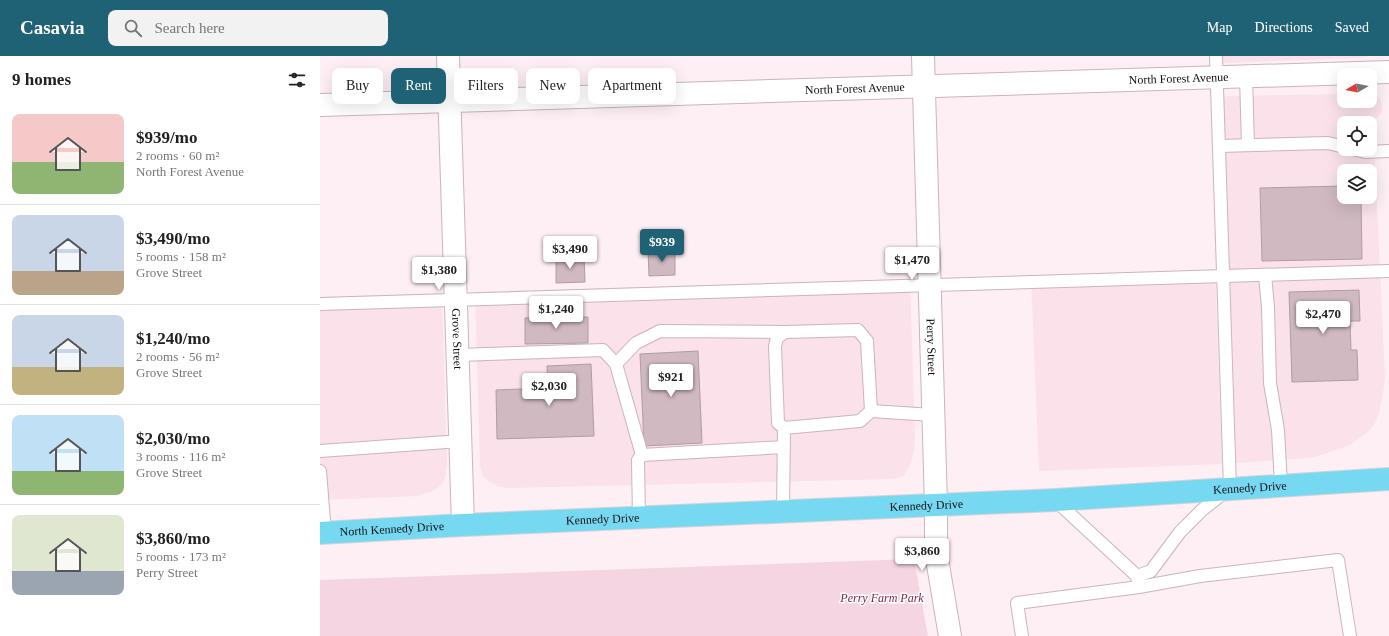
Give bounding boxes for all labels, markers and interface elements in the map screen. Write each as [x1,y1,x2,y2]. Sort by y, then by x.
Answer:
search box [108,10,388,46]
text: Casavia [20,17,84,38]
icon: search [122,17,144,39]
text: Search here [154,20,225,36]
text: Map [1207,20,1232,35]
text: Directions [1254,20,1313,35]
text: Saved [1335,20,1369,35]
chip: Buy [332,68,383,104]
chip: Rent [391,68,446,104]
chip: Filters [454,68,518,104]
chip: New [526,68,580,104]
chip: Apartment [588,68,676,104]
north arrow [1337,68,1377,108]
map controls [1337,68,1377,204]
icon: filters [286,69,308,91]
text: 9 homes [12,70,71,89]
street label: North Forest Avenue [1128,70,1229,87]
street label: North Forest Avenue [805,80,905,97]
button: locate [1337,116,1377,156]
text: $939/mo [136,128,197,147]
icon: home [44,130,92,178]
text: 2 rooms · 60 m² [136,148,219,163]
text: North Forest Avenue [136,164,244,179]
button: layers [1337,164,1377,204]
text: $3,490/mo [136,229,210,248]
pin: $939 [638,229,686,263]
icon: home [44,231,92,279]
text: $939 [649,234,675,249]
pin: $3,490 [537,236,603,270]
text: $3,490 [552,241,588,256]
pin: $1,470 [879,247,945,281]
text: 5 rooms · 158 m² [136,249,226,264]
text: $1,470 [894,252,930,267]
pin: $1,380 [406,257,472,291]
text: $1,380 [421,262,457,277]
text: Grove Street [136,265,202,280]
pin: $1,240 [523,296,589,330]
text: $1,240 [538,301,574,316]
pin: $2,470 [1290,301,1356,335]
text: $2,470 [1305,306,1341,321]
street label: Grove Street [449,308,465,370]
street label: Perry Street [924,318,939,376]
text: $1,240/mo [136,329,210,348]
icon: home [44,331,92,379]
text: 2 rooms · 56 m² [136,349,219,364]
pin: $921 [647,364,695,398]
text: Grove Street [136,365,202,380]
text: $921 [658,369,684,384]
pin: $2,030 [516,373,582,407]
text: $2,030 [531,378,567,393]
text: $2,030/mo [136,429,210,448]
icon: home [44,431,92,479]
text: 3 rooms · 116 m² [136,449,225,464]
text: Grove Street [136,465,202,480]
street label: Kennedy Drive [1213,478,1287,497]
street label: Kennedy Drive [889,497,963,514]
street label: Kennedy Drive [566,511,640,528]
street label: North Kennedy Drive [339,519,445,539]
text: $3,860/mo [136,529,210,548]
icon: home [44,531,92,579]
pin: $3,860 [889,538,955,572]
text: $3,860 [904,543,940,558]
text: 5 rooms · 173 m² [136,549,226,564]
text: Perry Street [136,565,198,580]
park label: Perry Farm Park [839,591,924,605]

